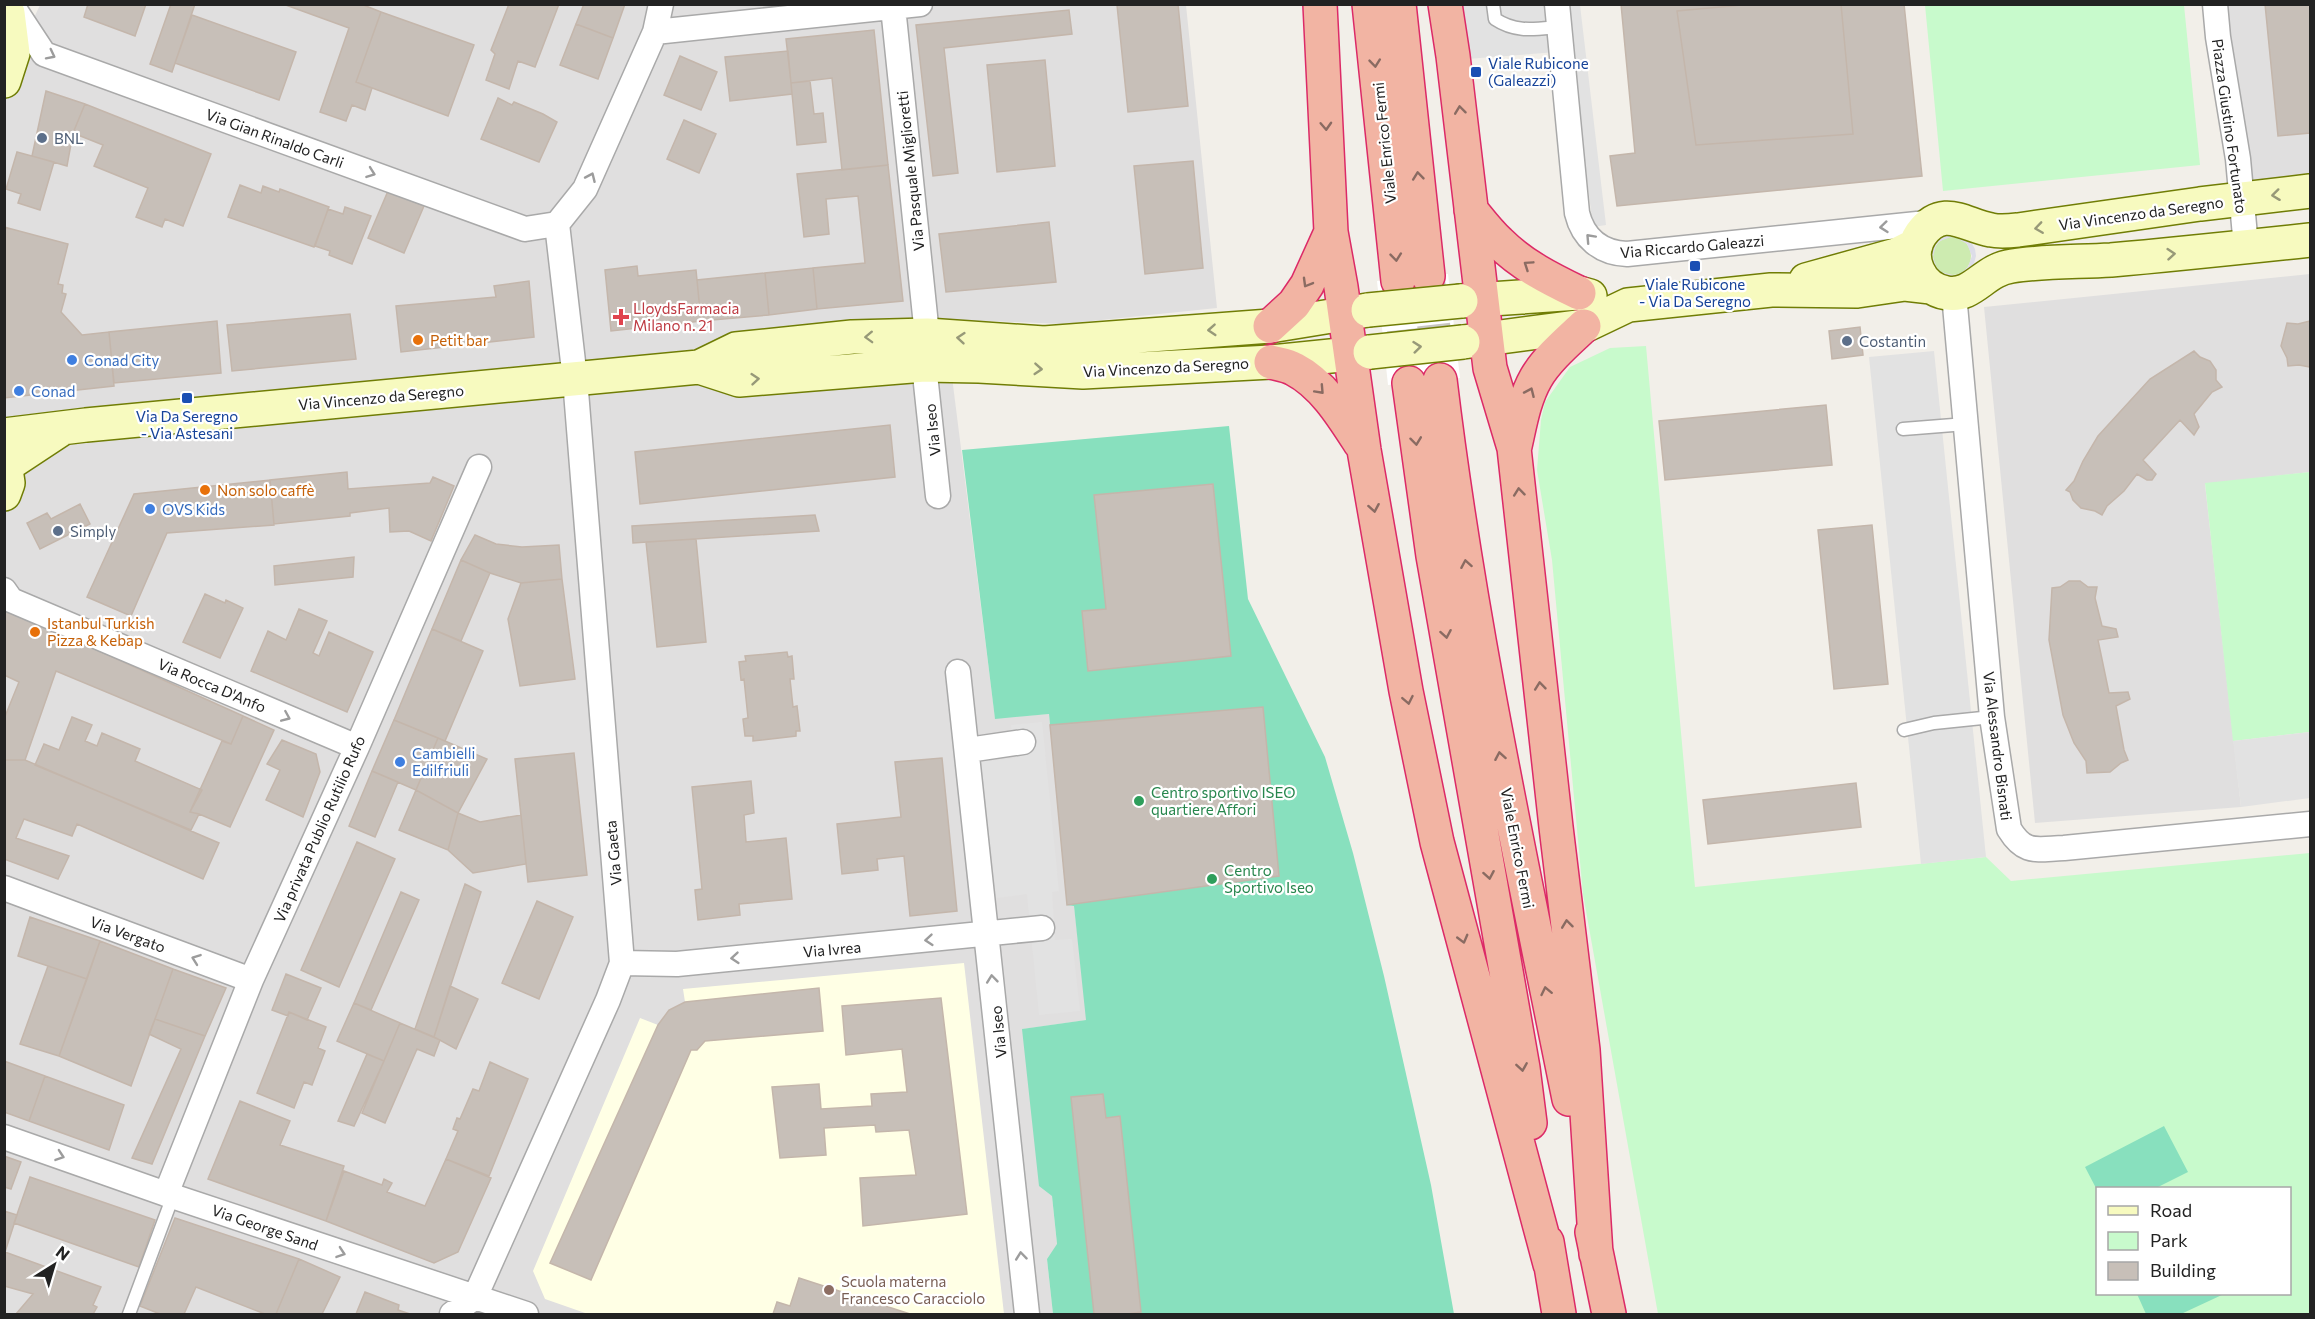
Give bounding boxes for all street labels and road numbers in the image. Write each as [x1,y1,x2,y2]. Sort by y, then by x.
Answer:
street label: Piazza Giustino Fortunato [2209,37,2251,215]
street label: Viale Enrico Fermi [1369,81,1399,205]
street label: Via Pasquale Miglioretti [893,90,927,252]
street label: Via Gian Rinaldo Carli [204,105,346,171]
street label: Via Vincenzo da Seregno [2057,193,2225,233]
street label: Via Riccardo Galeazzi [1619,231,1765,261]
street label: Via Vincenzo da Seregno [1083,354,1250,380]
street label: Via Vincenzo da Seregno [297,381,465,413]
street label: Via Iseo [920,403,944,457]
street label: Via Rocca D'Anfo [155,654,269,716]
street label: Via Alessandro Bisnati [1980,670,2016,822]
street label: Via privata Publio Rutilio Rufo [270,733,368,925]
street label: Viale Enrico Fermi [1497,786,1539,910]
street label: Via Gaeta [601,820,625,886]
street label: Via Vergato [88,912,168,956]
street label: Via Ivrea [802,937,862,961]
street label: Via Iseo [986,1005,1010,1059]
street label: Via George Sand [209,1200,321,1254]

